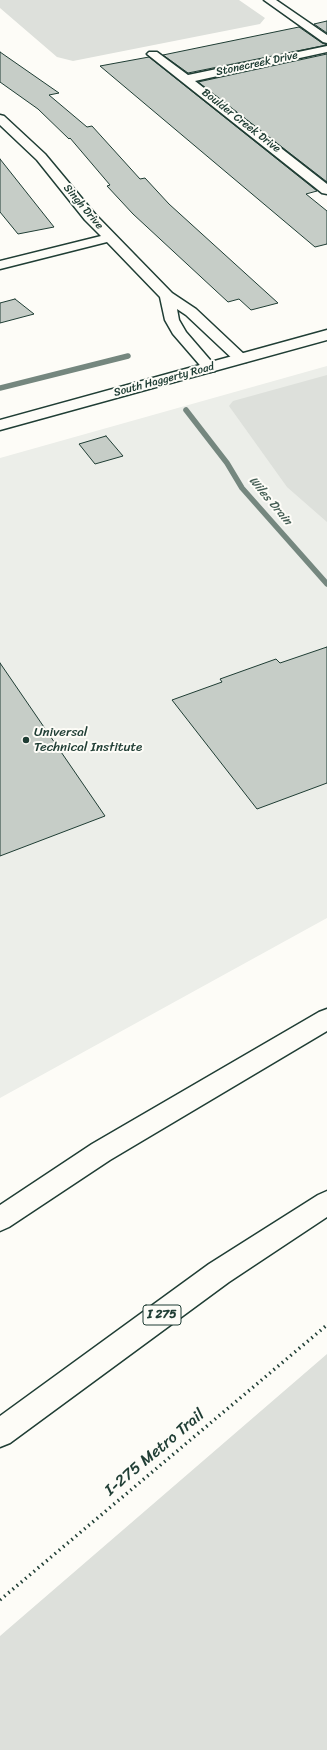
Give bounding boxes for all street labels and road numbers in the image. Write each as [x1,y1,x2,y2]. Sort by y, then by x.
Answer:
street label: Stonecreek Drive [215,49,299,79]
street label: Boulder Creek Drive [199,86,283,156]
street label: Singh Drive [60,182,106,232]
street label: South Haggerty Road [112,360,216,400]
road number: I 275 [143,1305,181,1325]
street label: I-275 Metro Trail [101,1406,209,1500]

